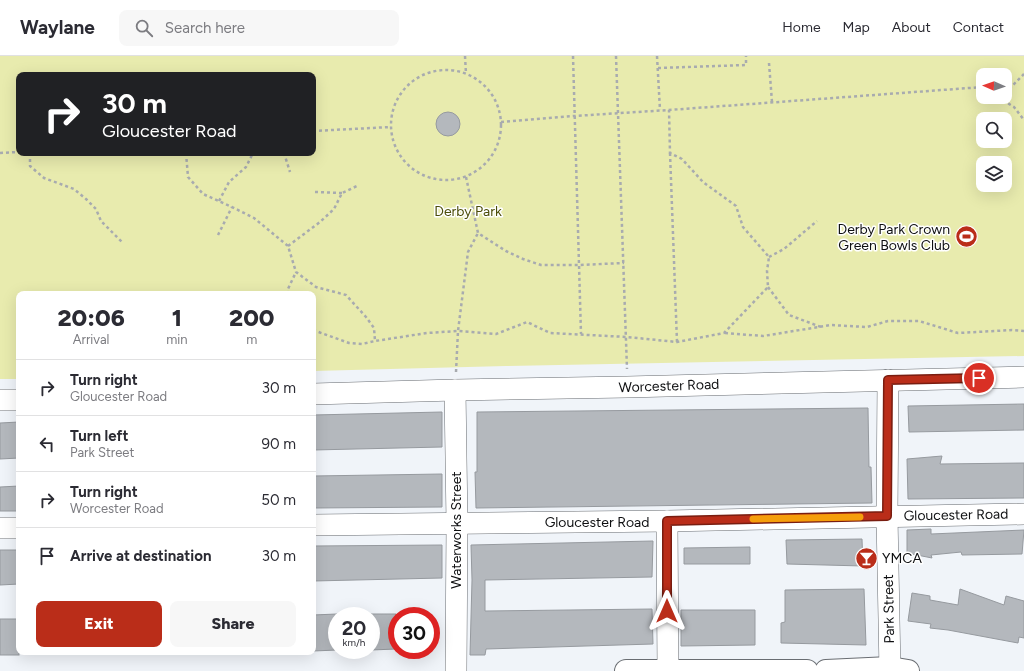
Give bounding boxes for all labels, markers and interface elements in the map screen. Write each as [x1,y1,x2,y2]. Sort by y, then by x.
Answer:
search box [119,10,399,46]
text: Waylane [20,16,95,39]
icon: search [133,17,155,39]
text: Search here [165,19,245,37]
text: Home [782,19,821,36]
text: Map [843,19,870,36]
text: About [892,19,931,36]
text: Contact [953,19,1004,36]
north arrow [976,68,1012,104]
map controls [976,68,1012,192]
text: 30 m [102,86,167,120]
icon: right [36,88,88,140]
button: search [976,112,1012,148]
text: Gloucester Road [102,120,237,142]
button: layers [976,156,1012,192]
park label: Derby Park [434,203,502,220]
place label: Derby Park Crown Green Bowls Club [838,221,950,254]
sports icon: Derby Park Crown Green Bowls Club [953,224,979,250]
text: 20:06 [57,303,125,332]
text: 1 [172,303,182,332]
text: 200 [229,303,274,332]
text: Arrival [73,332,109,347]
text: min [166,332,188,347]
text: m [246,332,257,347]
pin [962,361,996,395]
icon: arrive [968,367,990,389]
text: Turn right [70,371,138,389]
street label: Worcester Road [618,376,720,396]
icon: right [36,377,58,399]
text: 30 m [262,379,296,397]
text: Gloucester Road [70,389,167,404]
text: Turn left [70,427,128,445]
icon: left [36,433,58,455]
text: 90 m [261,435,296,453]
text: Park Street [70,445,134,460]
street label: Waterworks Street [448,471,465,589]
text: Turn right [70,483,138,501]
icon: right [36,489,58,511]
text: 50 m [261,491,296,509]
text: Worcester Road [70,501,164,516]
street label: Gloucester Road [904,506,1008,524]
street label: Gloucester Road [545,514,649,531]
icon: arrive [36,545,58,567]
bar icon: YMCA [854,545,880,571]
text: Arrive at destination [70,547,211,565]
text: 30 m [262,547,296,565]
place label: YMCA [882,550,922,567]
street label: Park Street [880,574,898,644]
position arrow [646,590,688,632]
button: Exit [36,601,162,647]
button: Share [170,601,296,647]
speed limit sign: 30 [388,607,440,659]
text: 20 [342,616,366,640]
text: km/h [343,636,365,649]

